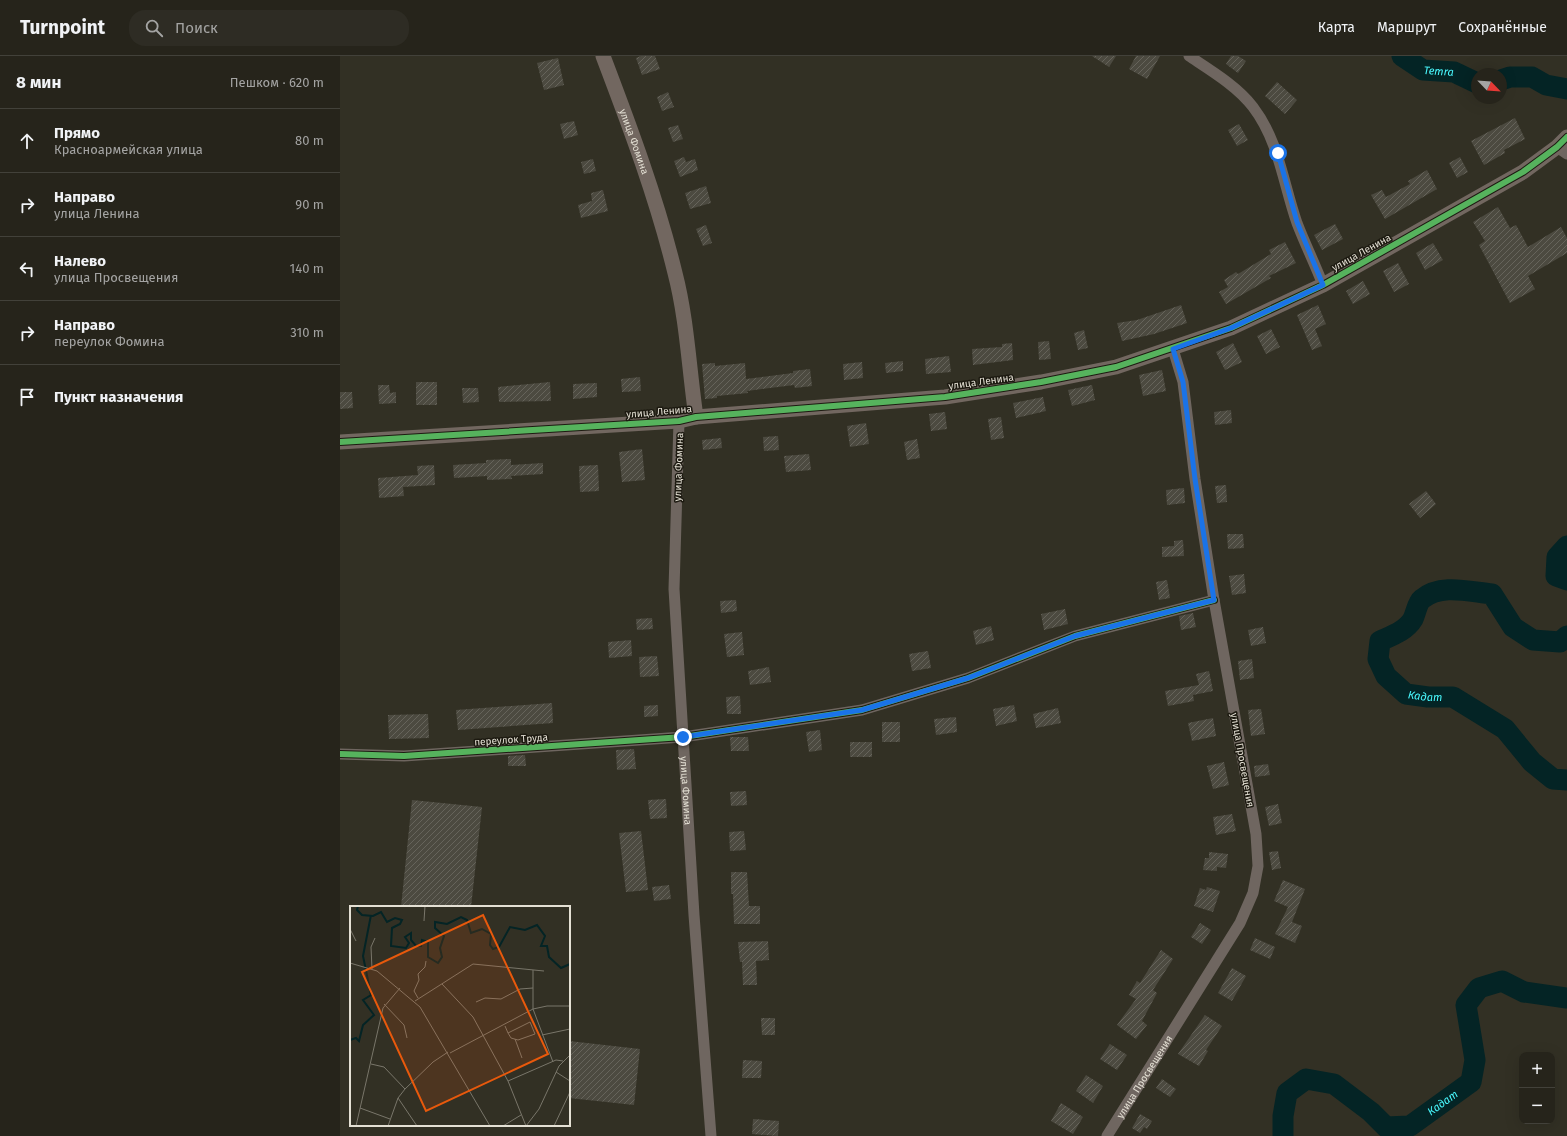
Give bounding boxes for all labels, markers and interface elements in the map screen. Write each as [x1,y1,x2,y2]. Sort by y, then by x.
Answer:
search box [129,10,409,46]
text: Turnpoint [20,16,105,39]
icon: search [143,17,165,39]
text: Поиск [175,19,218,37]
text: Карта [1318,19,1355,36]
text: Маршрут [1377,19,1436,36]
text: Сохранённые [1458,19,1547,36]
water label: Temra [1423,64,1454,79]
north arrow [1471,68,1507,104]
text: 8 мин [16,72,61,93]
text: Пешком · 620 m [230,75,324,90]
street label: улица Фомина [616,107,651,176]
text: Прямо [54,124,100,142]
icon: ahead [16,130,38,152]
text: 80 m [295,133,324,148]
text: Красноармейская улица [54,142,203,157]
route start [1269,144,1287,162]
text: Направо [54,188,115,206]
icon: right [16,194,38,216]
text: 90 m [295,197,324,212]
text: улица Ленина [54,206,140,221]
street label: улица Ленина [1330,232,1393,274]
text: Налево [54,252,106,270]
icon: left [16,258,38,280]
text: 140 m [290,261,324,276]
text: улица Просвещения [54,270,178,285]
text: Направо [54,316,115,334]
icon: right [16,322,38,344]
text: 310 m [290,325,324,340]
text: переулок Фомина [54,334,165,349]
street label: улица Ленина [948,371,1015,393]
icon: arrive [16,386,38,408]
text: Пункт назначения [54,388,183,406]
street label: улица Ленина [626,403,692,421]
street label: улица Фомина [672,433,686,502]
water label: Кадат [1407,688,1442,704]
street label: улица Просвещения [1228,712,1256,808]
route end [674,728,692,746]
street label: переулок Труда [474,731,548,749]
street label: улица Фомина [677,756,693,825]
inset map [350,906,570,1126]
street label: улица Просвещения [1114,1033,1175,1121]
map controls [1519,1052,1555,1124]
button: + [1519,1052,1555,1088]
water label: Кадат [1425,1088,1461,1118]
button: − [1519,1088,1555,1124]

